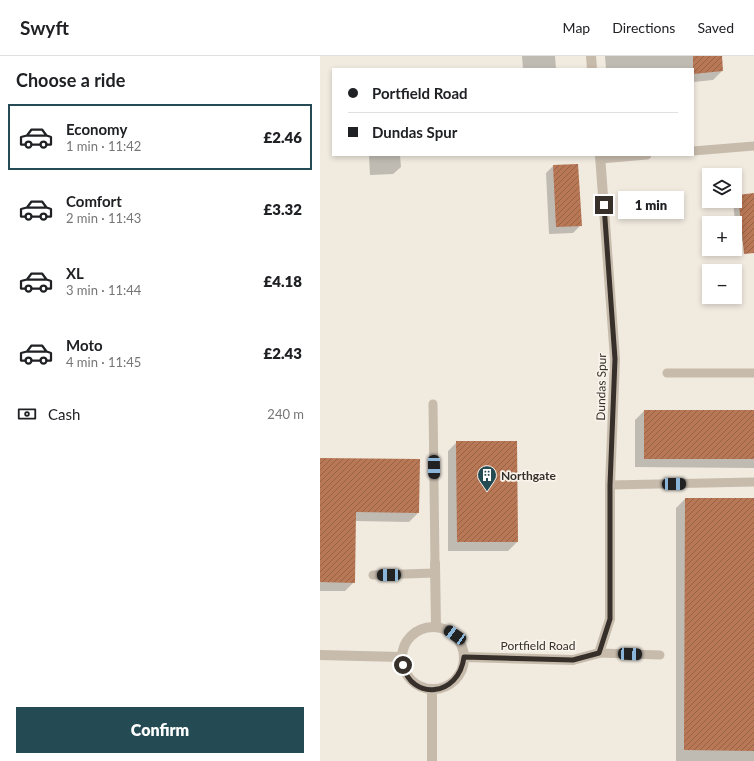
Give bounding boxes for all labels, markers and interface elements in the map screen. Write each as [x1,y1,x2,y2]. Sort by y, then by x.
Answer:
text: Swyft [20,16,69,39]
text: Map [563,19,590,36]
text: Directions [612,19,675,36]
text: Saved [697,19,734,36]
text: Choose a ride [16,69,125,91]
text: Portfield Road [372,84,468,102]
icon: car [18,119,54,155]
text: Economy [66,120,127,138]
text: Dundas Spur [372,123,457,141]
text: £2.46 [264,128,302,146]
text: 1 min · 11:42 [66,138,141,154]
map controls [702,168,742,304]
button: layers [702,168,742,208]
icon: car [18,191,54,227]
callout: 1 min [618,191,684,219]
text: Comfort [66,192,122,210]
route end [595,196,613,214]
text: 1 min [635,197,667,213]
text: £3.32 [264,200,302,218]
text: 2 min · 11:43 [66,210,141,226]
button: + [702,216,742,256]
icon: car [18,263,54,299]
text: XL [66,264,84,282]
button: − [702,264,742,304]
text: £4.18 [264,272,302,290]
text: 3 min · 11:44 [66,282,141,298]
icon: car [18,335,54,371]
text: Moto [66,336,103,354]
text: £2.43 [264,344,302,362]
street label: Dundas Spur [593,352,609,421]
text: 4 min · 11:45 [66,354,141,370]
icon: cash [16,403,38,425]
text: Cash [48,405,80,423]
text: 240 m [267,406,304,422]
car [428,455,440,479]
building icon: Northgate [476,464,498,492]
place label: Northgate [501,468,556,483]
car [662,478,686,490]
car [377,569,401,581]
car [442,623,468,647]
street label: Portfield Road [501,638,575,653]
car [618,648,642,660]
route start [394,656,412,674]
button: Confirm [16,707,304,753]

